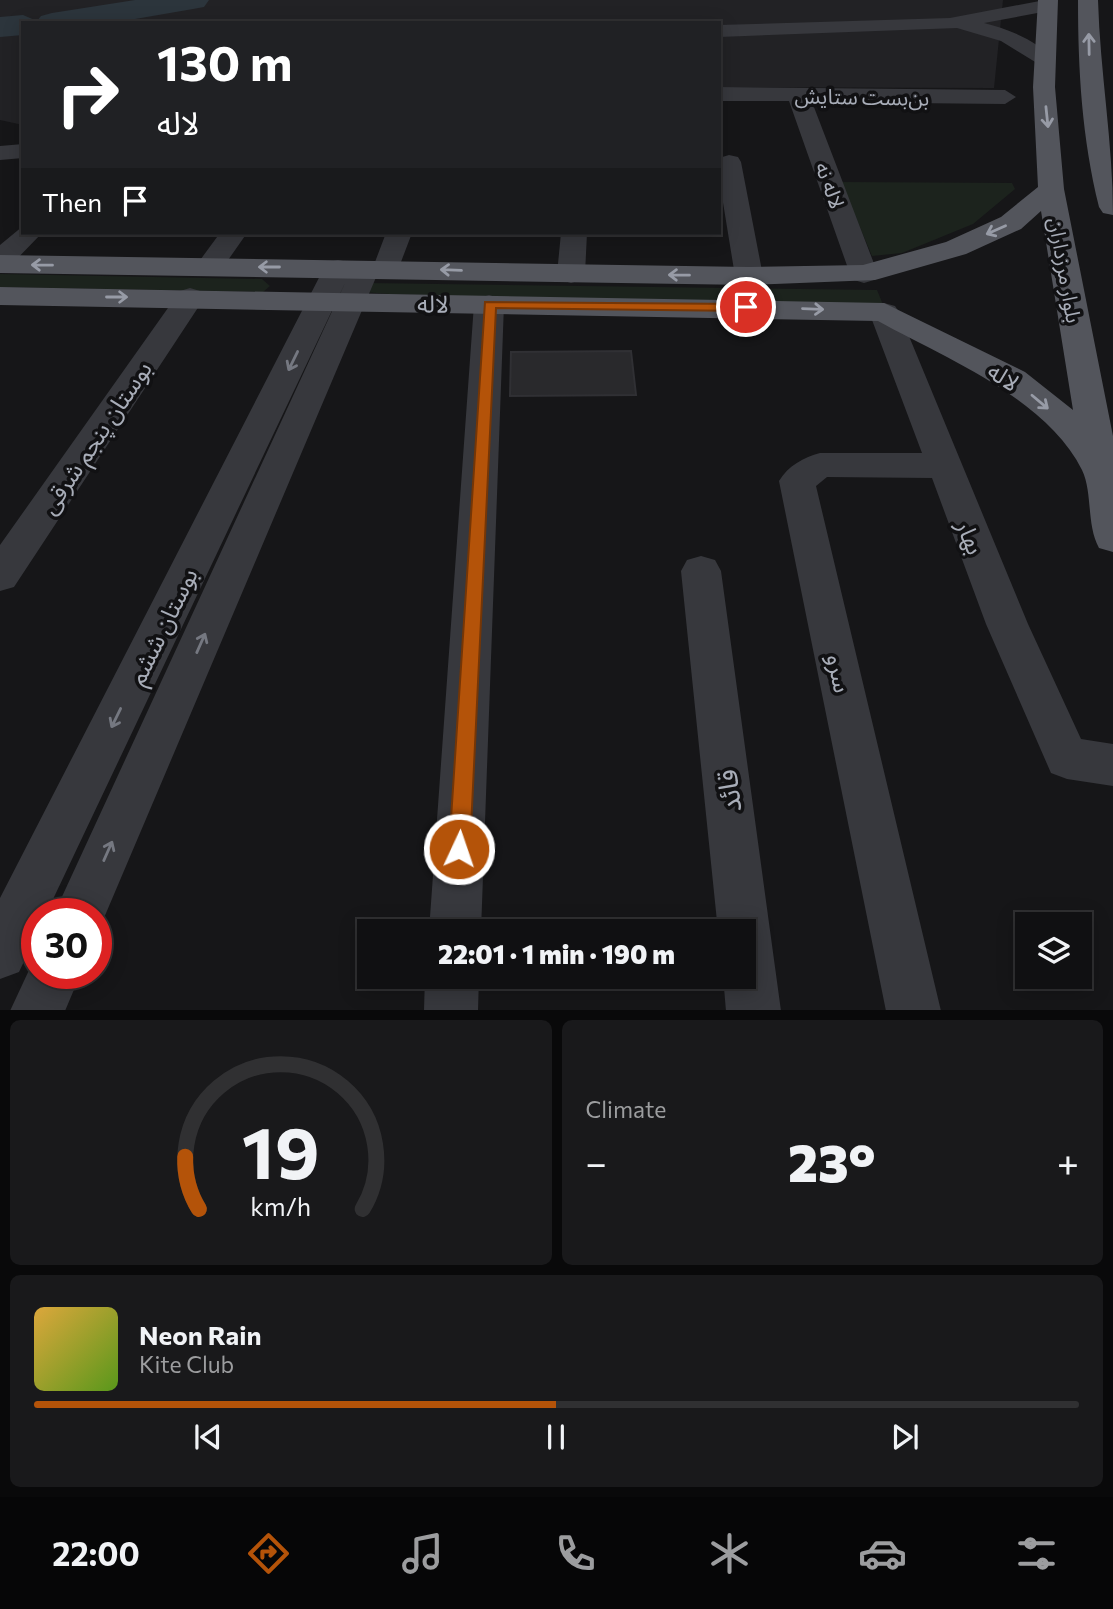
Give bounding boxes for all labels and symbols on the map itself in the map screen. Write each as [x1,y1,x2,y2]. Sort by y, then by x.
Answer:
one-way arrow [1082,33,1096,56]
street label: بن‌بست ستایش [794,82,930,111]
one-way arrow [1041,105,1054,128]
street label: لاله نه [811,158,851,212]
street label: بلوار مرزداران [1043,215,1088,325]
one-way arrow [986,224,1008,237]
one-way arrow [31,258,54,271]
one-way arrow [258,260,281,274]
one-way arrow [440,264,463,277]
one-way arrow [667,268,690,282]
pin [716,277,776,337]
street label: لاله [417,288,449,318]
one-way arrow [105,290,128,304]
one-way arrow [801,303,824,316]
one-way arrow [286,350,300,371]
street label: بوستان پنجم شرقی [33,355,160,521]
street label: لاله [983,355,1025,397]
one-way arrow [1031,394,1049,410]
street label: بهار [950,515,991,559]
street label: بوستان ششم [121,563,206,691]
one-way arrow [195,633,208,655]
street label: سرو [821,651,858,695]
one-way arrow [109,707,123,728]
street label: قائد [709,768,747,814]
position arrow [422,812,496,886]
one-way arrow [102,841,115,862]
speed limit sign: 30 [21,898,112,989]

